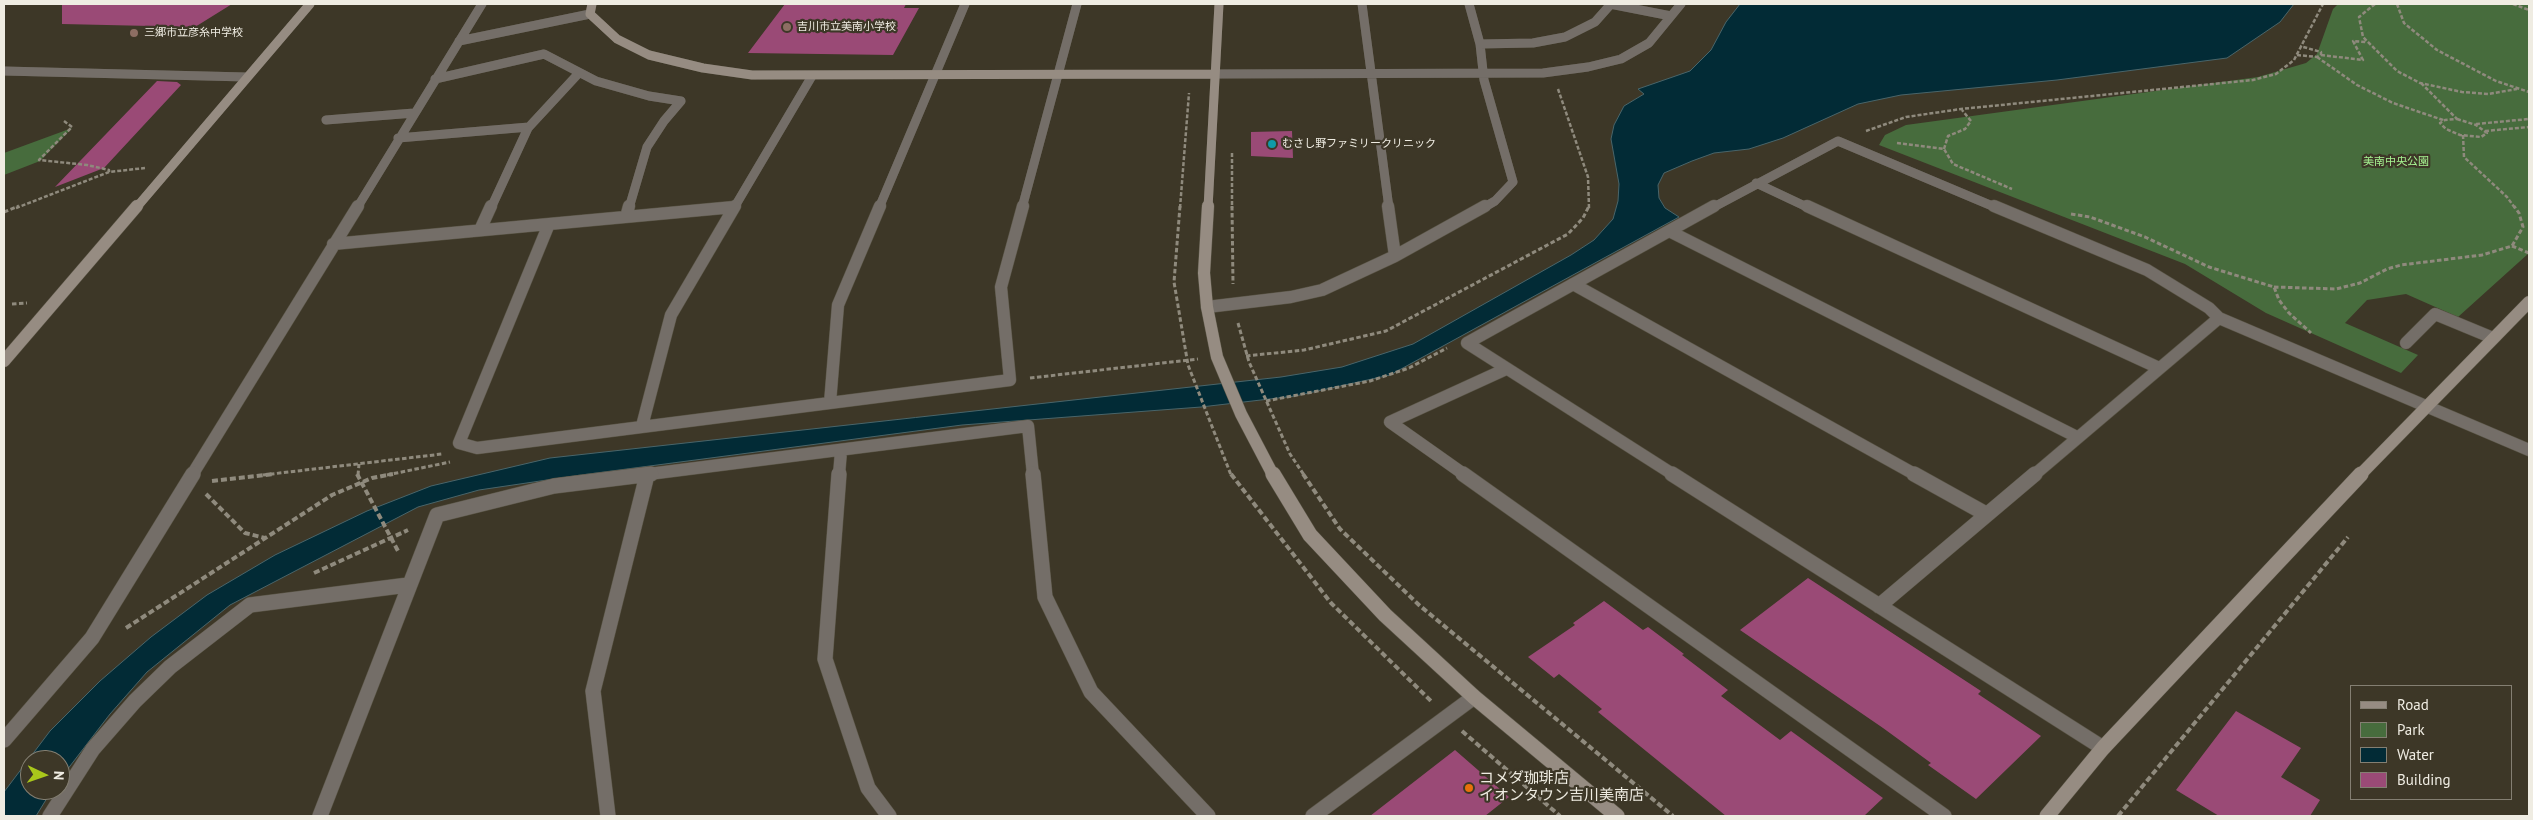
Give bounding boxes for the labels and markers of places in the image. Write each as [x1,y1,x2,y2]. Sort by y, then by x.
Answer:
place label: 吉川市立美南小学校 [797,20,896,34]
marker: 吉川市立美南小学校 [781,21,793,33]
place label: 三郷市立彦糸中学校 [144,26,243,40]
marker: 三郷市立彦糸中学校 [128,27,140,39]
place label: むさし野ファミリークリニック [1282,137,1436,151]
marker: むさし野ファミリークリニック [1266,138,1278,150]
place label: コメダ珈琲店 イオンタウン吉川美南店 [1479,770,1644,805]
marker: コメダ珈琲店 イオンタウン吉川美南店 [1463,782,1475,794]

